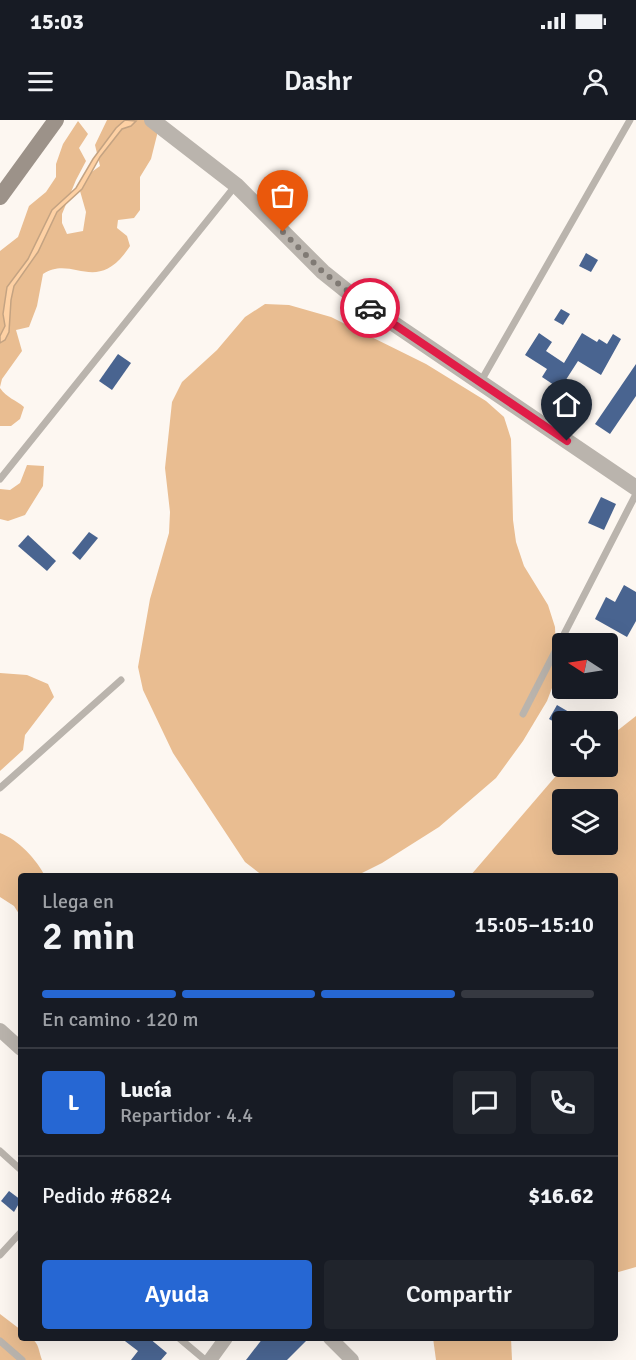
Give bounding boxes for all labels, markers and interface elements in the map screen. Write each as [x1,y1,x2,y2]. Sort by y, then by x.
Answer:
text: 15:03 [30,8,84,35]
icon: menu [24,65,57,98]
text: Dashr [284,65,352,98]
icon: person [579,65,612,98]
pin [257,170,308,232]
icon: bag [266,179,299,212]
courier [340,278,400,338]
icon: car [354,292,387,325]
pin [541,379,592,441]
icon: home [550,388,583,421]
north arrow [552,633,618,699]
map controls [552,633,618,855]
button: locate [552,711,618,777]
button: layers [552,789,618,855]
text: Llega en [42,889,114,914]
text: 15:05–15:10 [475,911,594,938]
text: 2 min [42,912,135,960]
text: En camino · 120 m [42,1007,199,1032]
button: chat [453,1071,516,1134]
button: phone [531,1071,594,1134]
text: Lucía [120,1076,172,1103]
text: L [68,1089,79,1116]
text: Repartidor · 4.4 [120,1103,253,1128]
text: Pedido #6824 [42,1182,172,1209]
text: $16.62 [528,1182,594,1209]
button: Ayuda [42,1260,312,1329]
button: Compartir [324,1260,594,1329]

